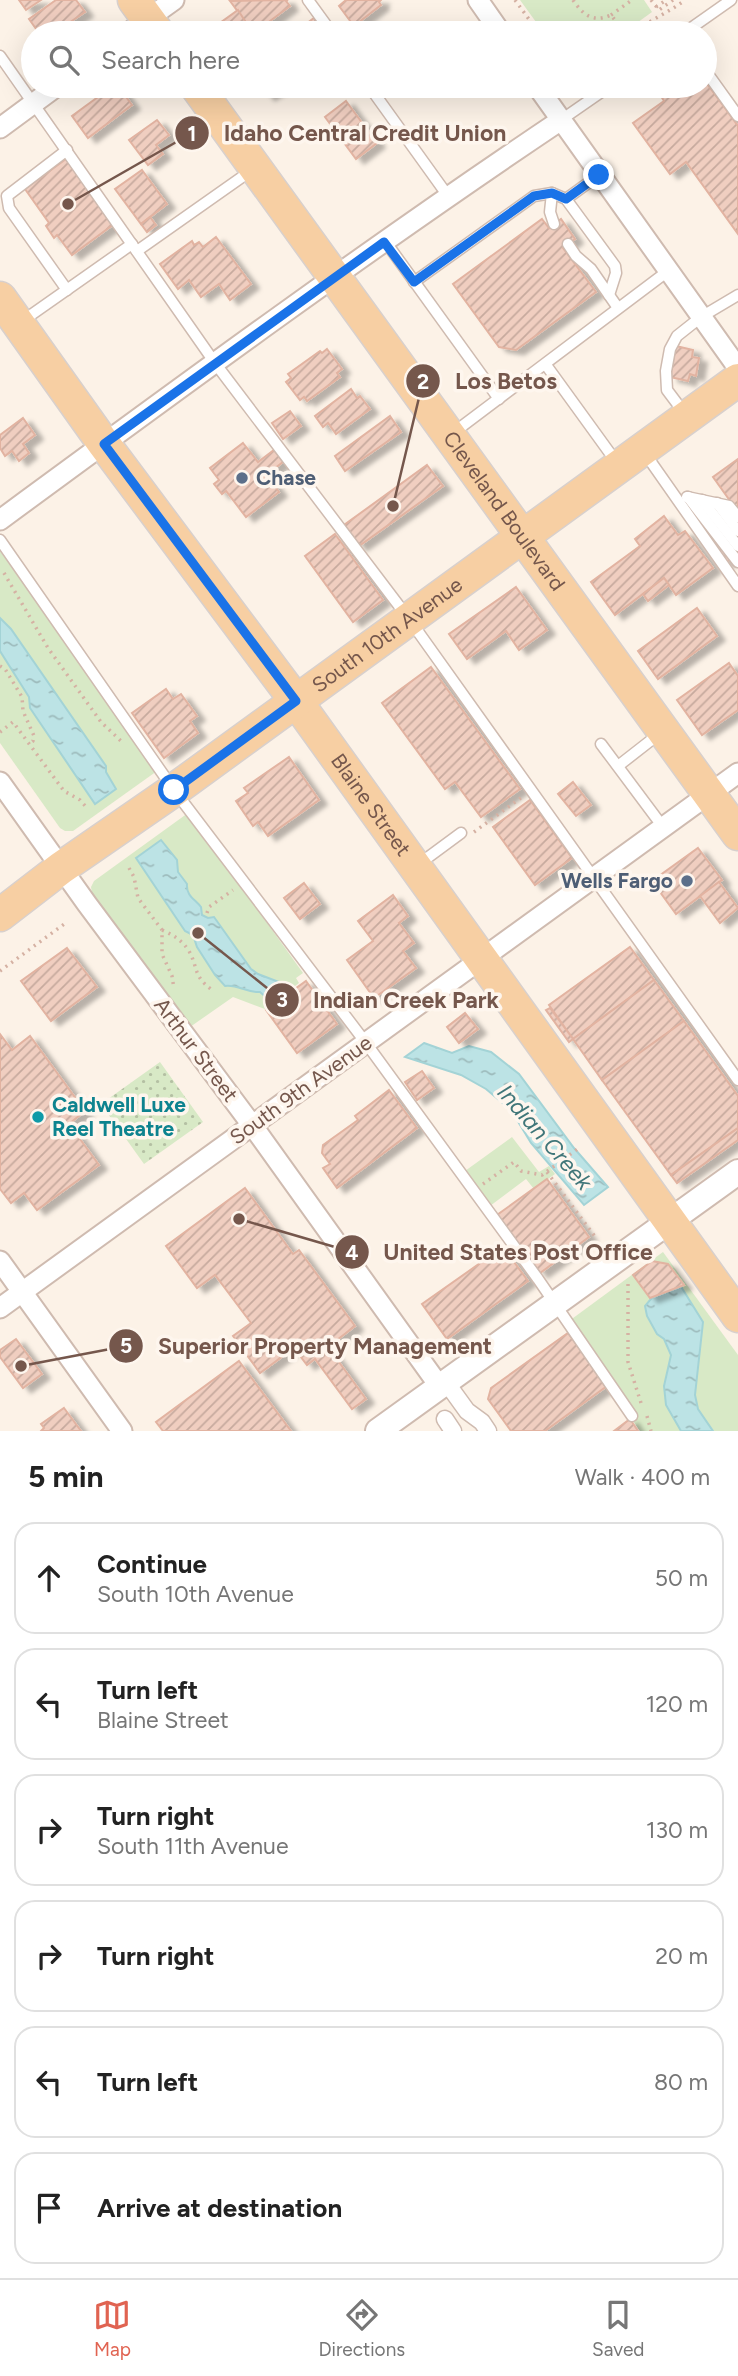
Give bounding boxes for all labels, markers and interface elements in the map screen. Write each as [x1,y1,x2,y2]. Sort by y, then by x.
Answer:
search box [21,21,717,98]
icon: search [45,41,83,79]
text: Search here [101,44,240,76]
callout: Idaho Central Credit Union [175,111,521,155]
text: Idaho Central Credit Union [224,119,506,147]
text: 1 [188,121,196,146]
route end [583,159,614,190]
callout: Los Betos [406,359,571,403]
text: Los Betos [455,367,557,395]
text: 2 [417,369,429,394]
street label: Cleveland Boulevard [438,426,571,596]
place label: Chase [256,465,316,490]
marker: Chase [234,470,250,486]
street label: South 10th Avenue [307,572,467,697]
street label: Blaine Street [326,748,416,861]
route start [158,774,189,805]
place label: Wells Fargo [561,868,673,893]
marker: Wells Fargo [679,873,695,889]
callout: Indian Creek Park [264,978,513,1022]
text: Indian Creek Park [313,986,500,1014]
text: 3 [276,987,288,1012]
street label: Arthur Street [149,993,244,1107]
street label: South 9th Avenue [225,1030,377,1149]
water label: Indian Creek [492,1078,599,1196]
place label: Caldwell Luxe Reel Theatre [52,1092,186,1141]
marker: Caldwell Luxe Reel Theatre [30,1109,46,1125]
callout: United States Post Office [334,1230,667,1274]
text: United States Post Office [383,1238,653,1266]
text: 4 [345,1240,359,1265]
callout: Superior Property Management [109,1324,506,1368]
text: Superior Property Management [158,1332,492,1360]
text: 5 [120,1333,132,1358]
text: 5 min [28,1458,104,1495]
text: Walk · 400 m [575,1463,710,1491]
text: Continue [97,1548,207,1580]
icon: ahead [30,1559,68,1597]
text: 50 m [655,1564,708,1592]
text: South 10th Avenue [97,1580,294,1608]
text: Turn left [97,1674,198,1706]
icon: left [30,1685,68,1723]
text: 120 m [646,1690,708,1718]
text: Blaine Street [97,1706,229,1734]
text: Turn right [97,1800,214,1832]
icon: right [30,1811,68,1849]
text: 130 m [646,1816,708,1844]
text: South 11th Avenue [97,1832,289,1860]
icon: right [30,1937,68,1975]
text: Turn right [97,1940,214,1972]
text: 20 m [655,1942,708,1970]
icon: left [30,2063,68,2101]
text: Turn left [97,2066,198,2098]
text: 80 m [654,2068,708,2096]
icon: arrive [30,2189,68,2227]
text: Arrive at destination [97,2192,342,2224]
tab: Map [93,2296,131,2361]
tab: Directions [318,2296,405,2361]
tab: Saved [592,2296,644,2361]

